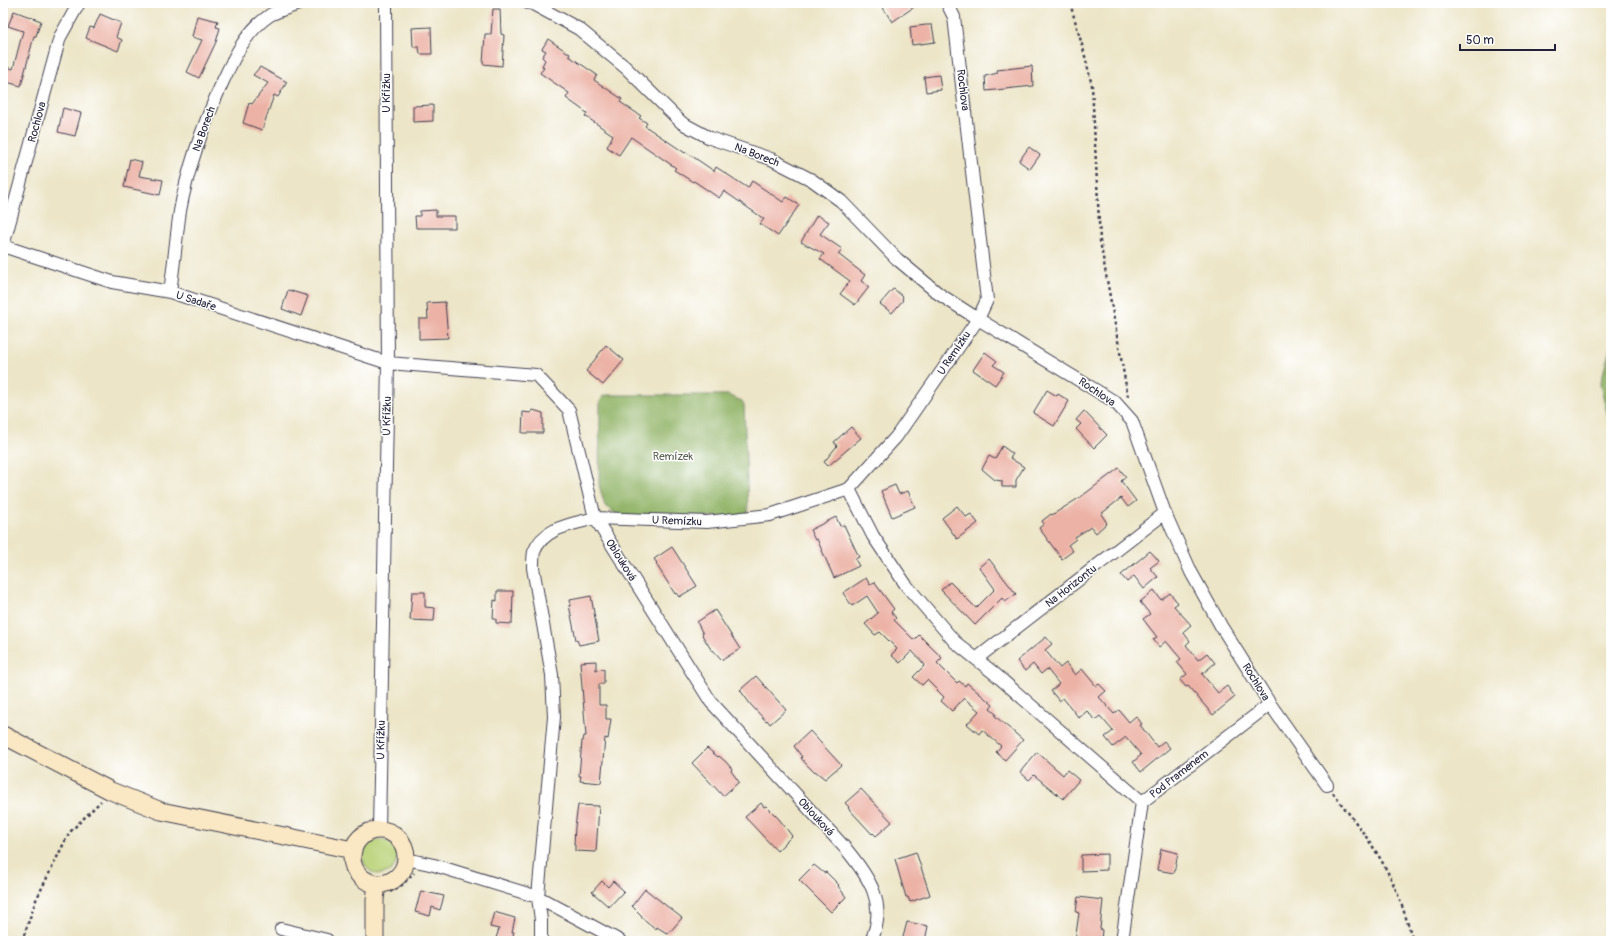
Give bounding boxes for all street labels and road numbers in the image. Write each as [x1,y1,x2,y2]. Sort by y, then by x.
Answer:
street label: Rochlova [954,69,972,111]
street label: U Křížku [380,73,393,113]
street label: Rochlova [25,100,49,144]
street label: Na Borech [190,105,218,153]
street label: Na Borech [733,141,781,169]
street label: U Sadaře [174,288,218,314]
street label: U Remízku [935,329,973,377]
street label: Rochlova [1076,375,1118,409]
street label: U Křížku [380,396,394,436]
street label: U Remízku [652,514,702,528]
street label: Oblouková [603,537,639,583]
street label: Na Horizontu [1043,562,1099,610]
street label: Rochlova [1239,661,1273,703]
street label: U Křížku [374,720,388,760]
street label: Pod Pramenem [1147,747,1211,801]
street label: Oblouková [795,795,837,839]

